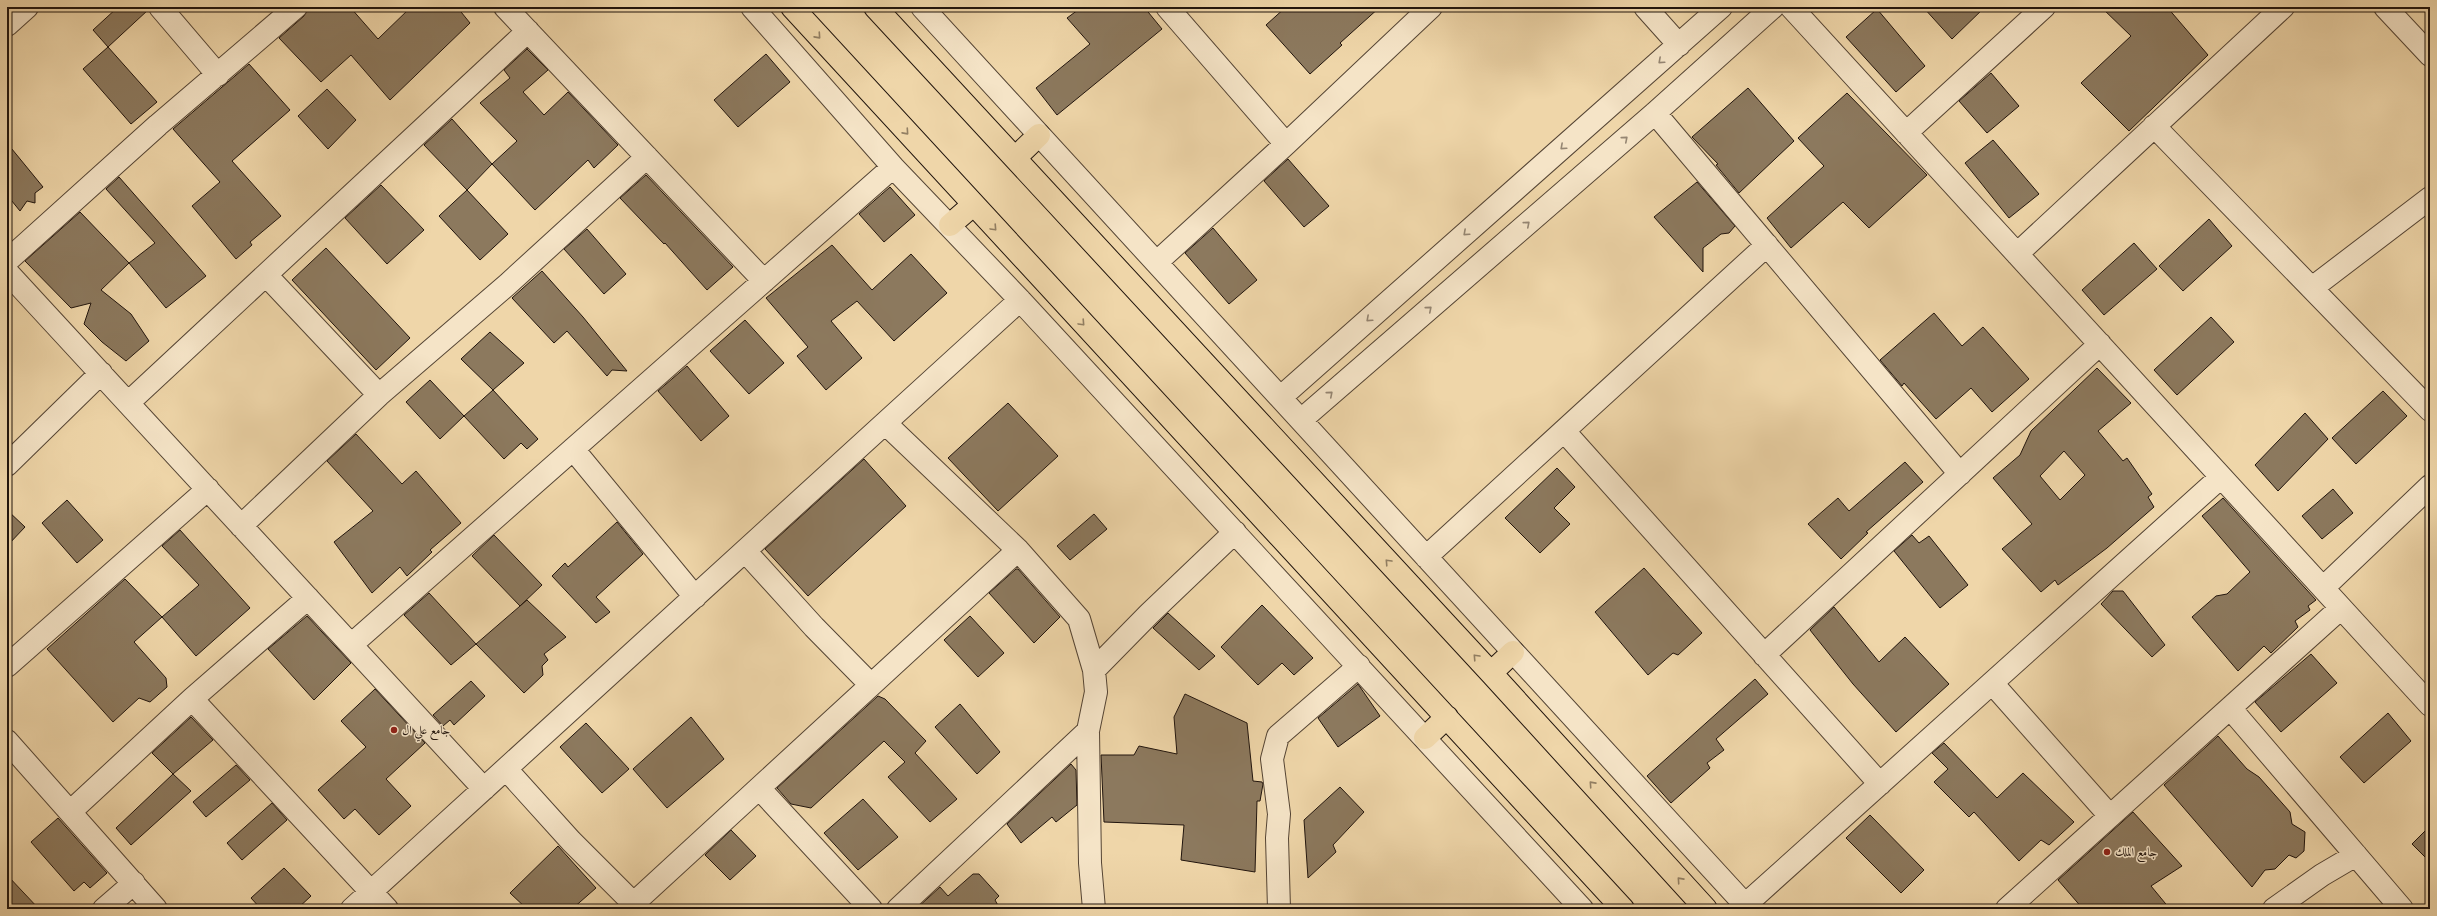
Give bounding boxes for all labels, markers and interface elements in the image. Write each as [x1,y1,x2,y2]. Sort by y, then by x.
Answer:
one-way arrow [813,31,821,39]
one-way arrow [1658,56,1665,63]
one-way arrow [901,127,909,135]
one-way arrow [1620,136,1628,143]
one-way arrow [1561,142,1568,149]
one-way arrow [1522,221,1530,229]
one-way arrow [989,223,996,230]
one-way arrow [1463,228,1471,236]
one-way arrow [1424,307,1431,314]
one-way arrow [1366,315,1374,322]
one-way arrow [1077,318,1085,326]
one-way arrow [1326,392,1333,399]
one-way arrow [1385,559,1393,567]
one-way arrow [1473,654,1481,662]
place label: جامع علي ال [402,723,450,742]
marker: جامع علي ال [389,725,399,735]
one-way arrow [1589,781,1597,789]
place label: جامع الملك [2115,845,2157,863]
marker: جامع الملك [2102,847,2112,857]
one-way arrow [1677,877,1684,885]

